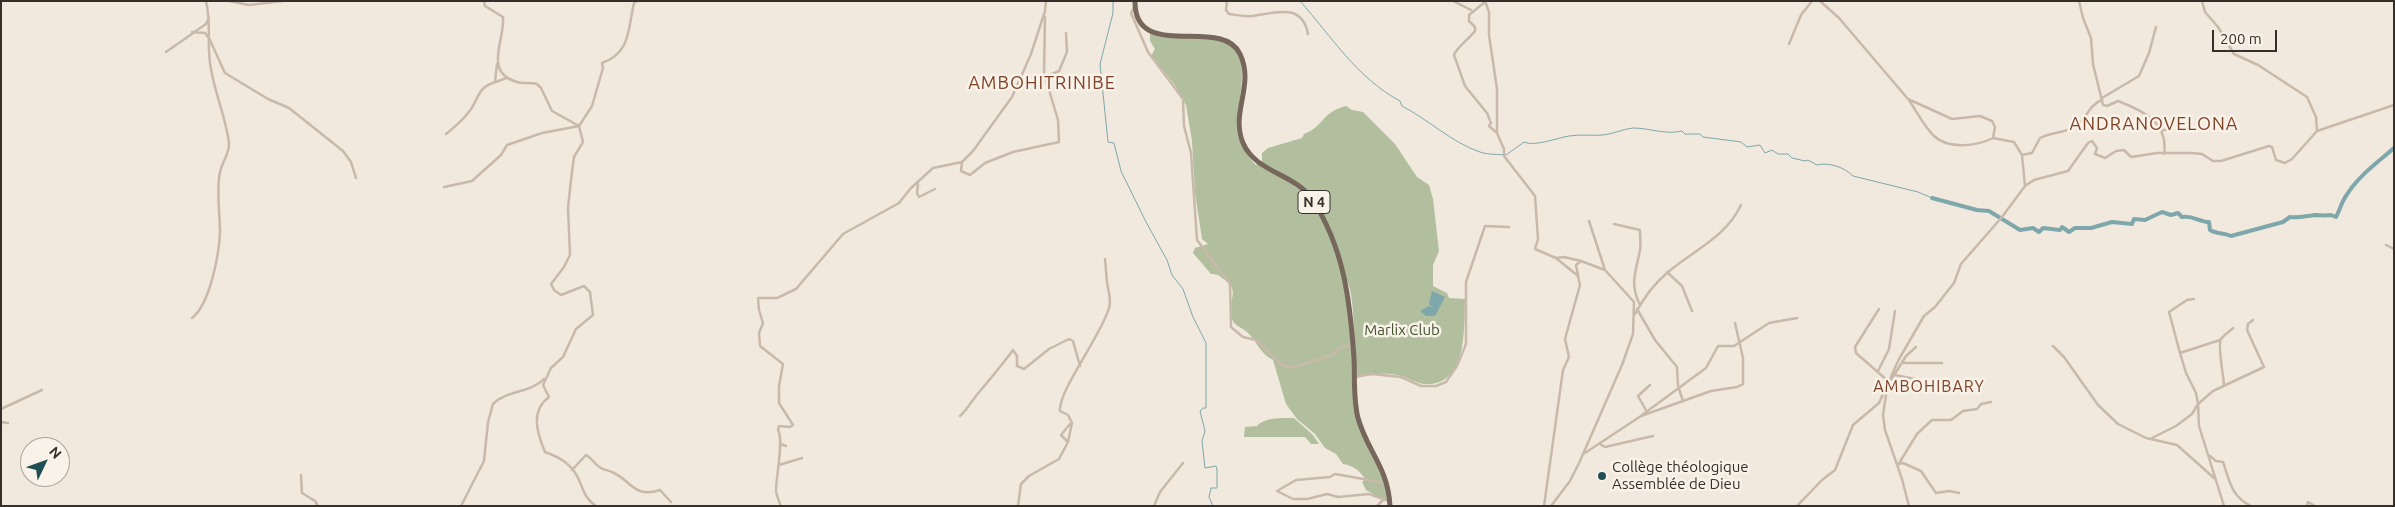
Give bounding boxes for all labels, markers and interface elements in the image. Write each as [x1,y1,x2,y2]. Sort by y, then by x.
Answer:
scale bar [2215,20,2280,52]
text: 200 m [2220,30,2262,47]
district label: AMBOHITRINIBE [967,72,1117,94]
district label: ANDRANOVELONA [2068,113,2240,135]
road number: N 4 [1298,190,1330,213]
park label: Marlix Club [1364,321,1440,339]
district label: AMBOHIBARY [1872,377,1986,397]
north arrow [20,437,70,487]
text: N [46,443,65,462]
place label: Collège théologique Assemblée de Dieu [1612,458,1749,493]
marker: Collège théologique Assemblée de Dieu [1596,470,1608,482]

